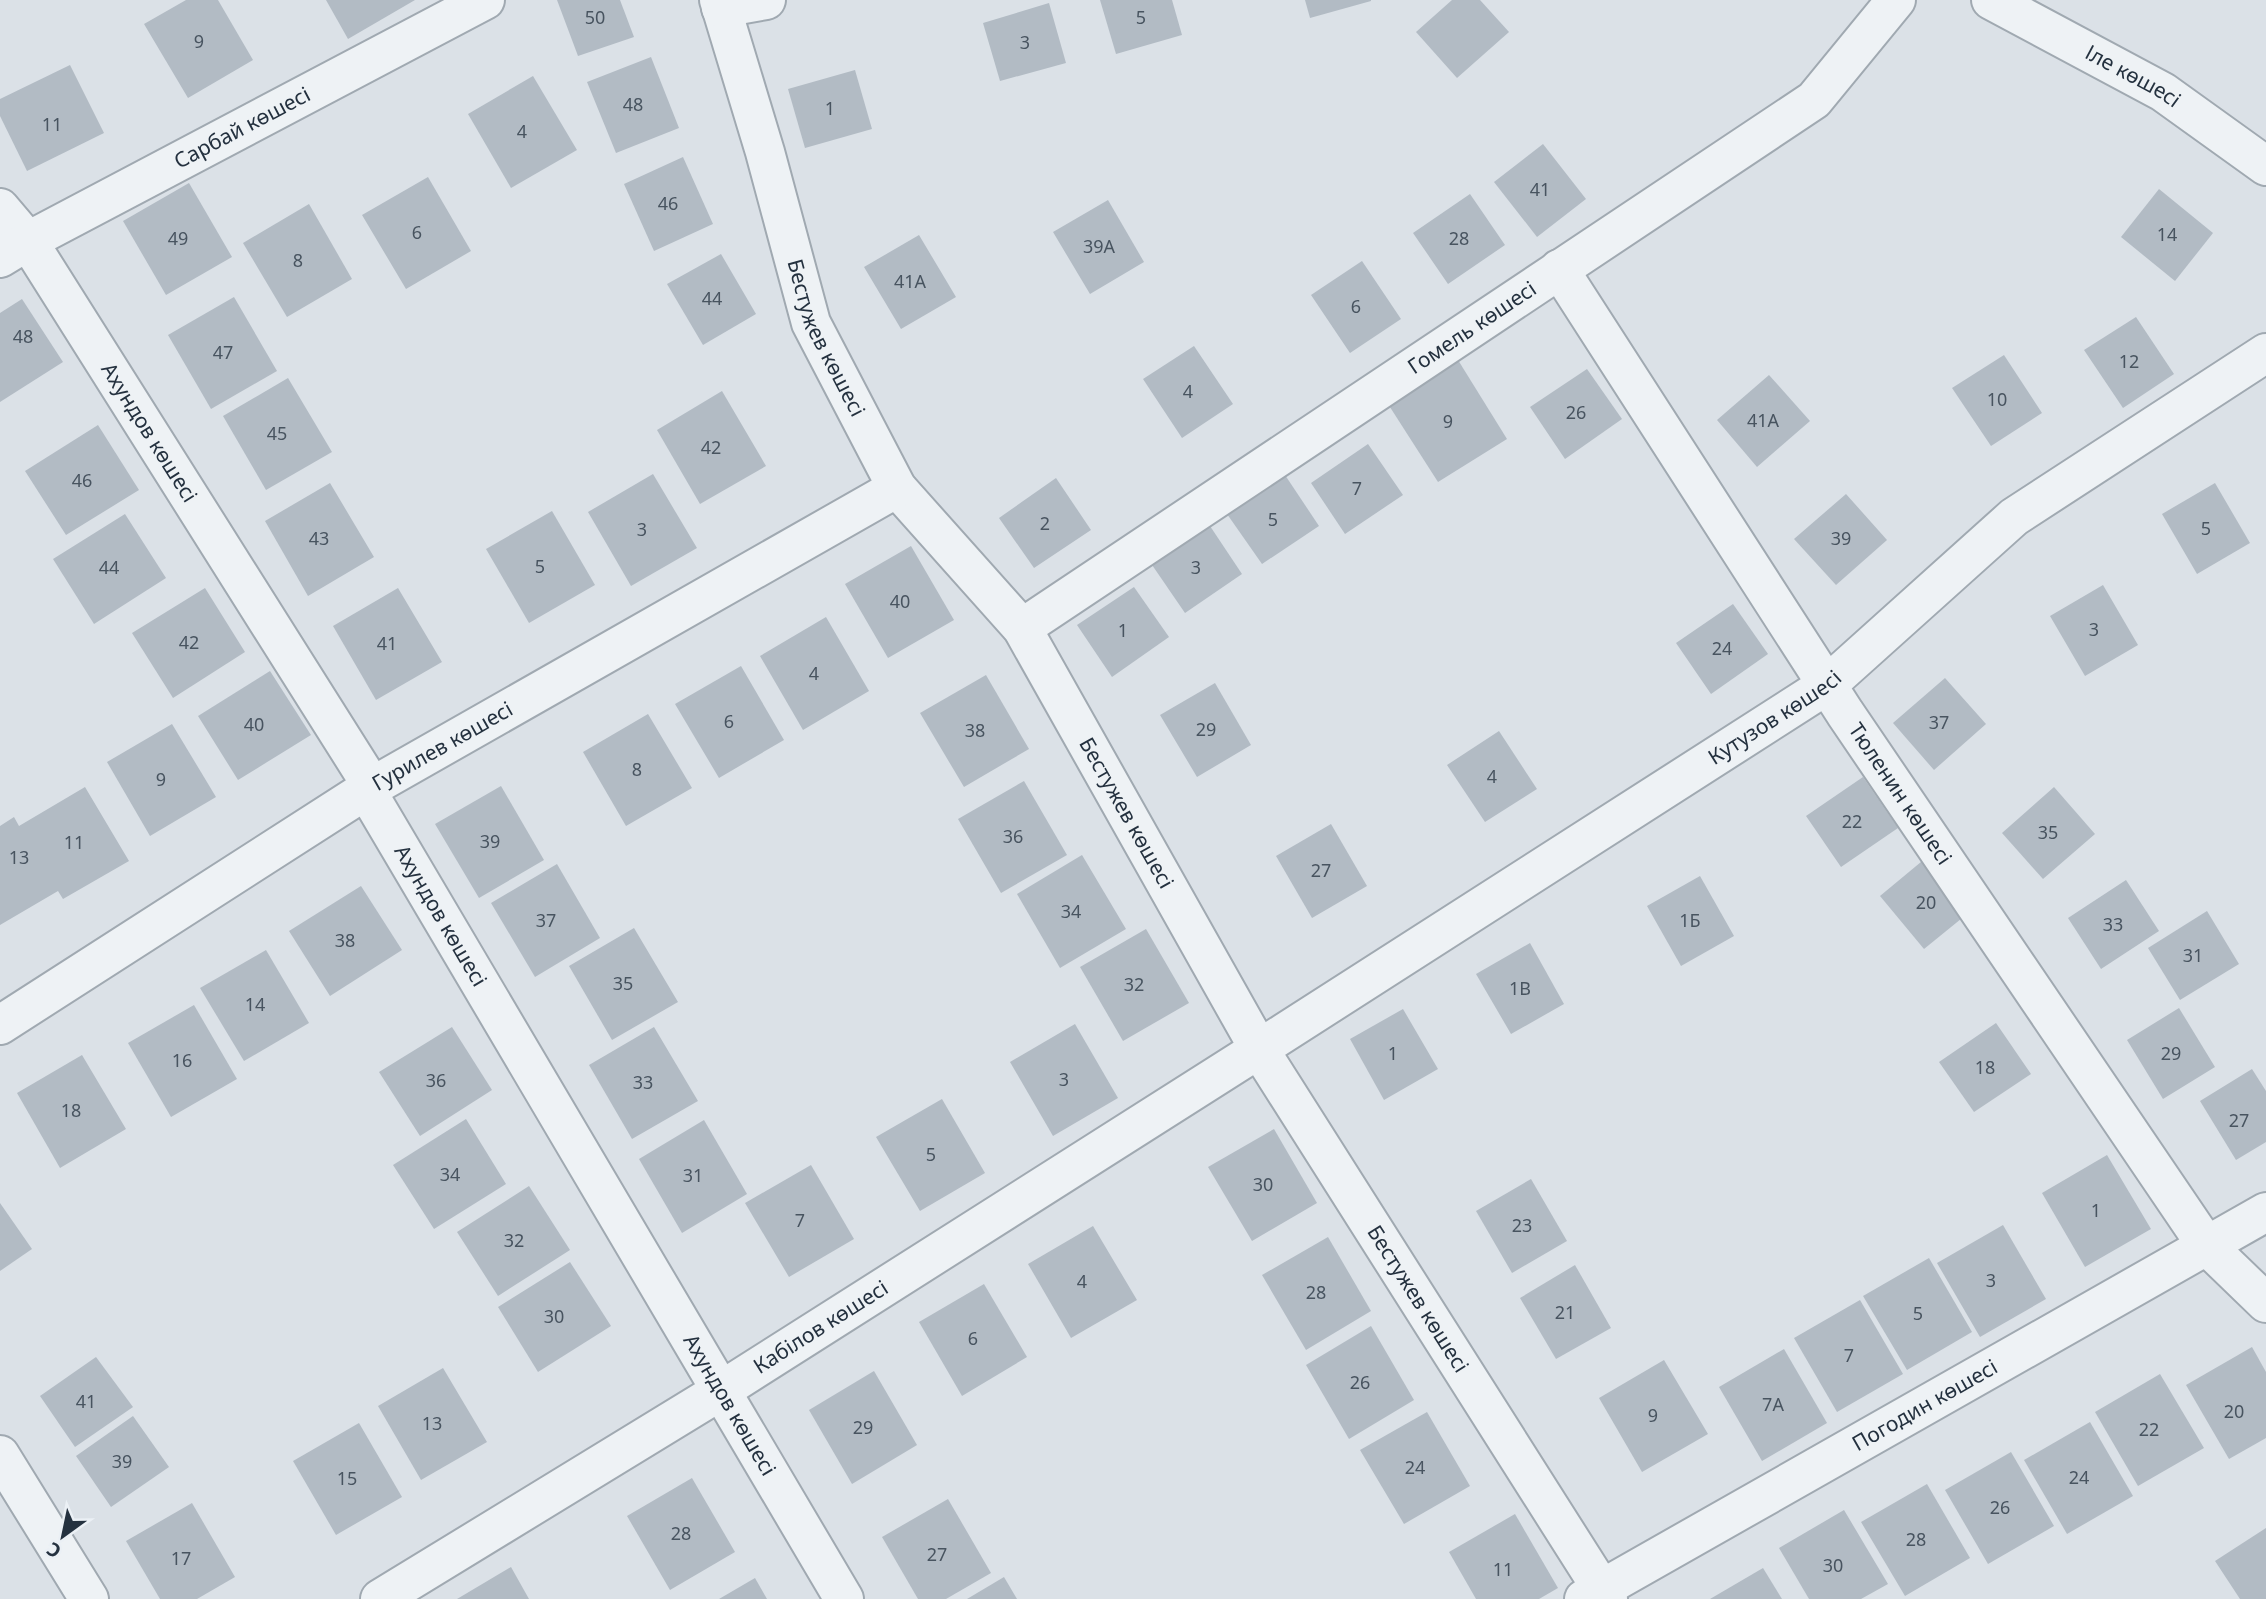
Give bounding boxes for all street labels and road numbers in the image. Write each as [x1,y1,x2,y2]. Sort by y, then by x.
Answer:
street label: Іле көшесі [2081,38,2187,113]
street label: Сарбай көшесі [169,80,315,175]
street label: Бестужев көшесі [781,256,872,421]
street label: Гомель көшесі [1402,274,1541,380]
street label: Ахундов көшесі [95,357,204,507]
street label: Кутузов көшесі [1702,664,1847,771]
street label: Гурилев көшесі [367,694,517,797]
street label: Тюленин көшесі [1843,717,1959,870]
street label: Бестужев көшесі [1073,732,1181,893]
street label: Ахундов көшесі [389,839,494,991]
street label: Бестужев көшесі [1361,1220,1476,1378]
street label: Кабілов көшесі [748,1273,893,1380]
street label: Ахундов көшесі [677,1328,783,1480]
street label: Погодин көшесі [1847,1352,2002,1457]

